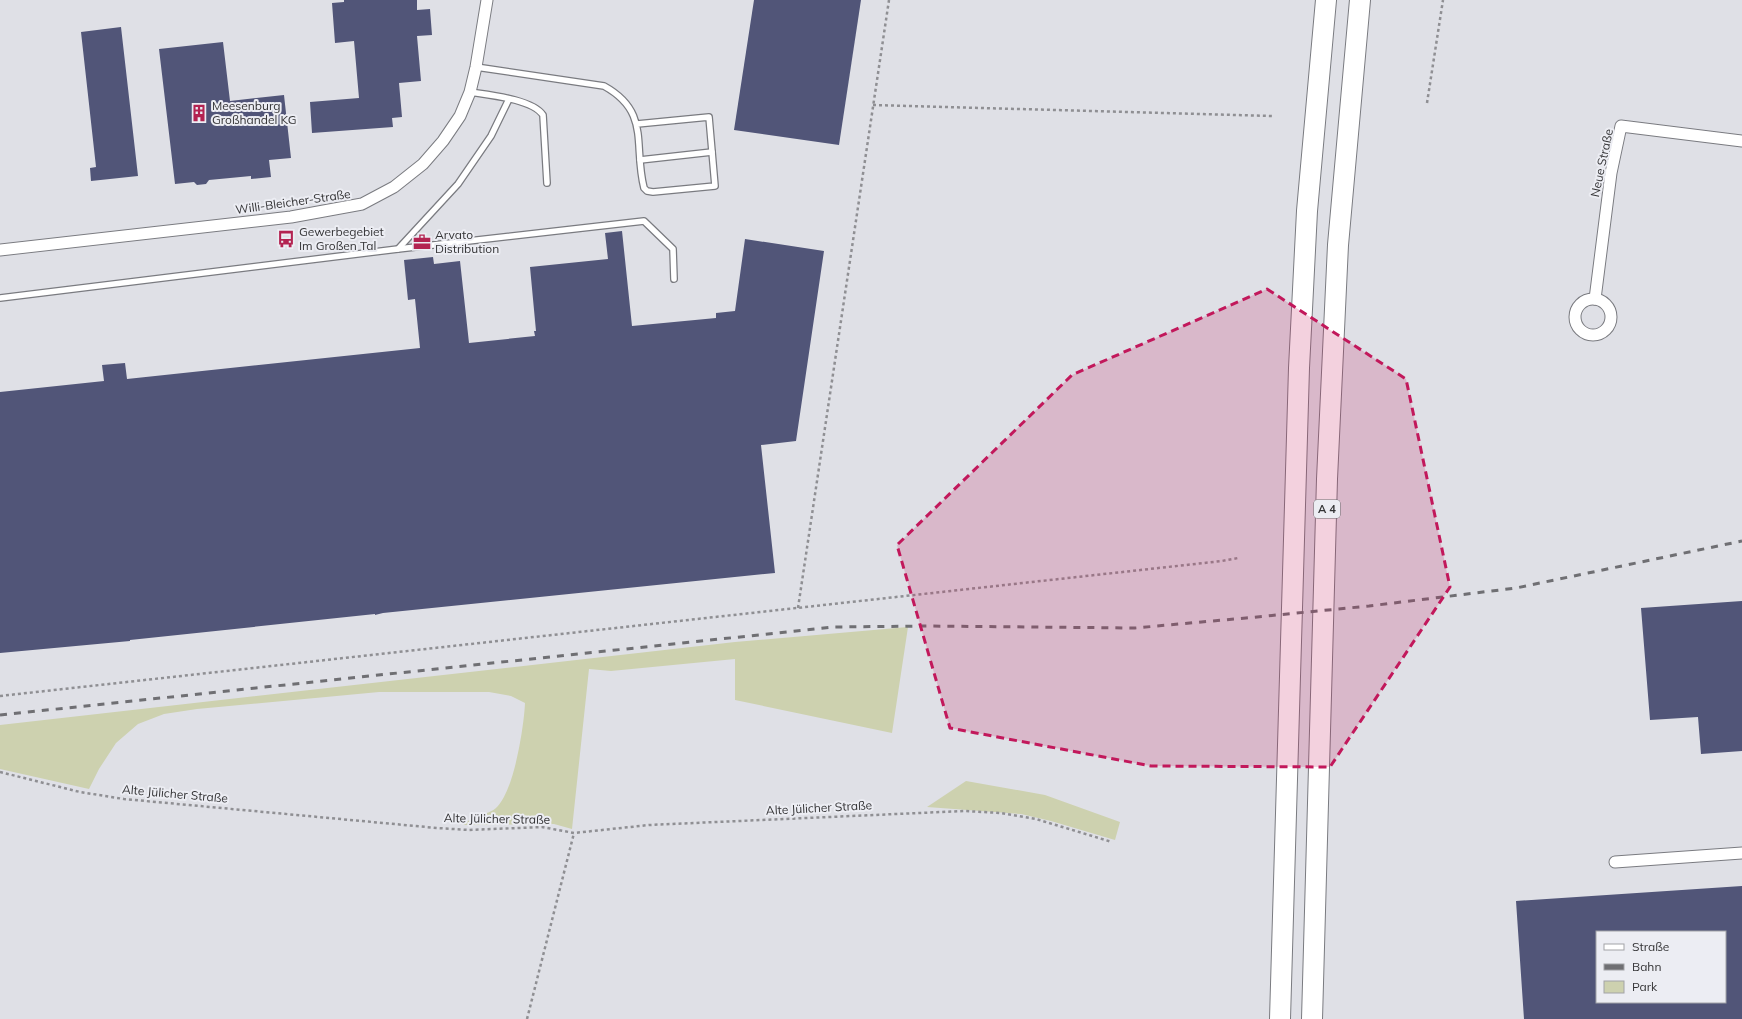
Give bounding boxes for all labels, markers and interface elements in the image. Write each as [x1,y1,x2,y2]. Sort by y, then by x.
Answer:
place label: Meesenburg Großhandel KG [212,98,297,127]
building icon: Meesenburg Großhandel KG [189,103,209,123]
street label: Neue Straße [1587,127,1616,198]
street label: Willi-Bleicher-Straße [234,186,351,217]
place label: Gewerbegebiet Im Großen Tal [299,224,384,253]
place label: Arvato Distribution [435,227,499,256]
bus stop icon: Gewerbegebiet Im Großen Tal [276,229,296,249]
office icon: Arvato Distribution [412,232,432,252]
road number: A 4 [1314,500,1340,518]
street label: Alte Jülicher Straße [121,781,229,806]
street label: Alte Jülicher Straße [765,797,872,818]
street label: Alte Jülicher Straße [444,810,550,827]
legend [1596,931,1726,1003]
text: Straße [1632,939,1669,954]
text: Bahn [1632,959,1661,974]
text: Park [1632,979,1658,994]

